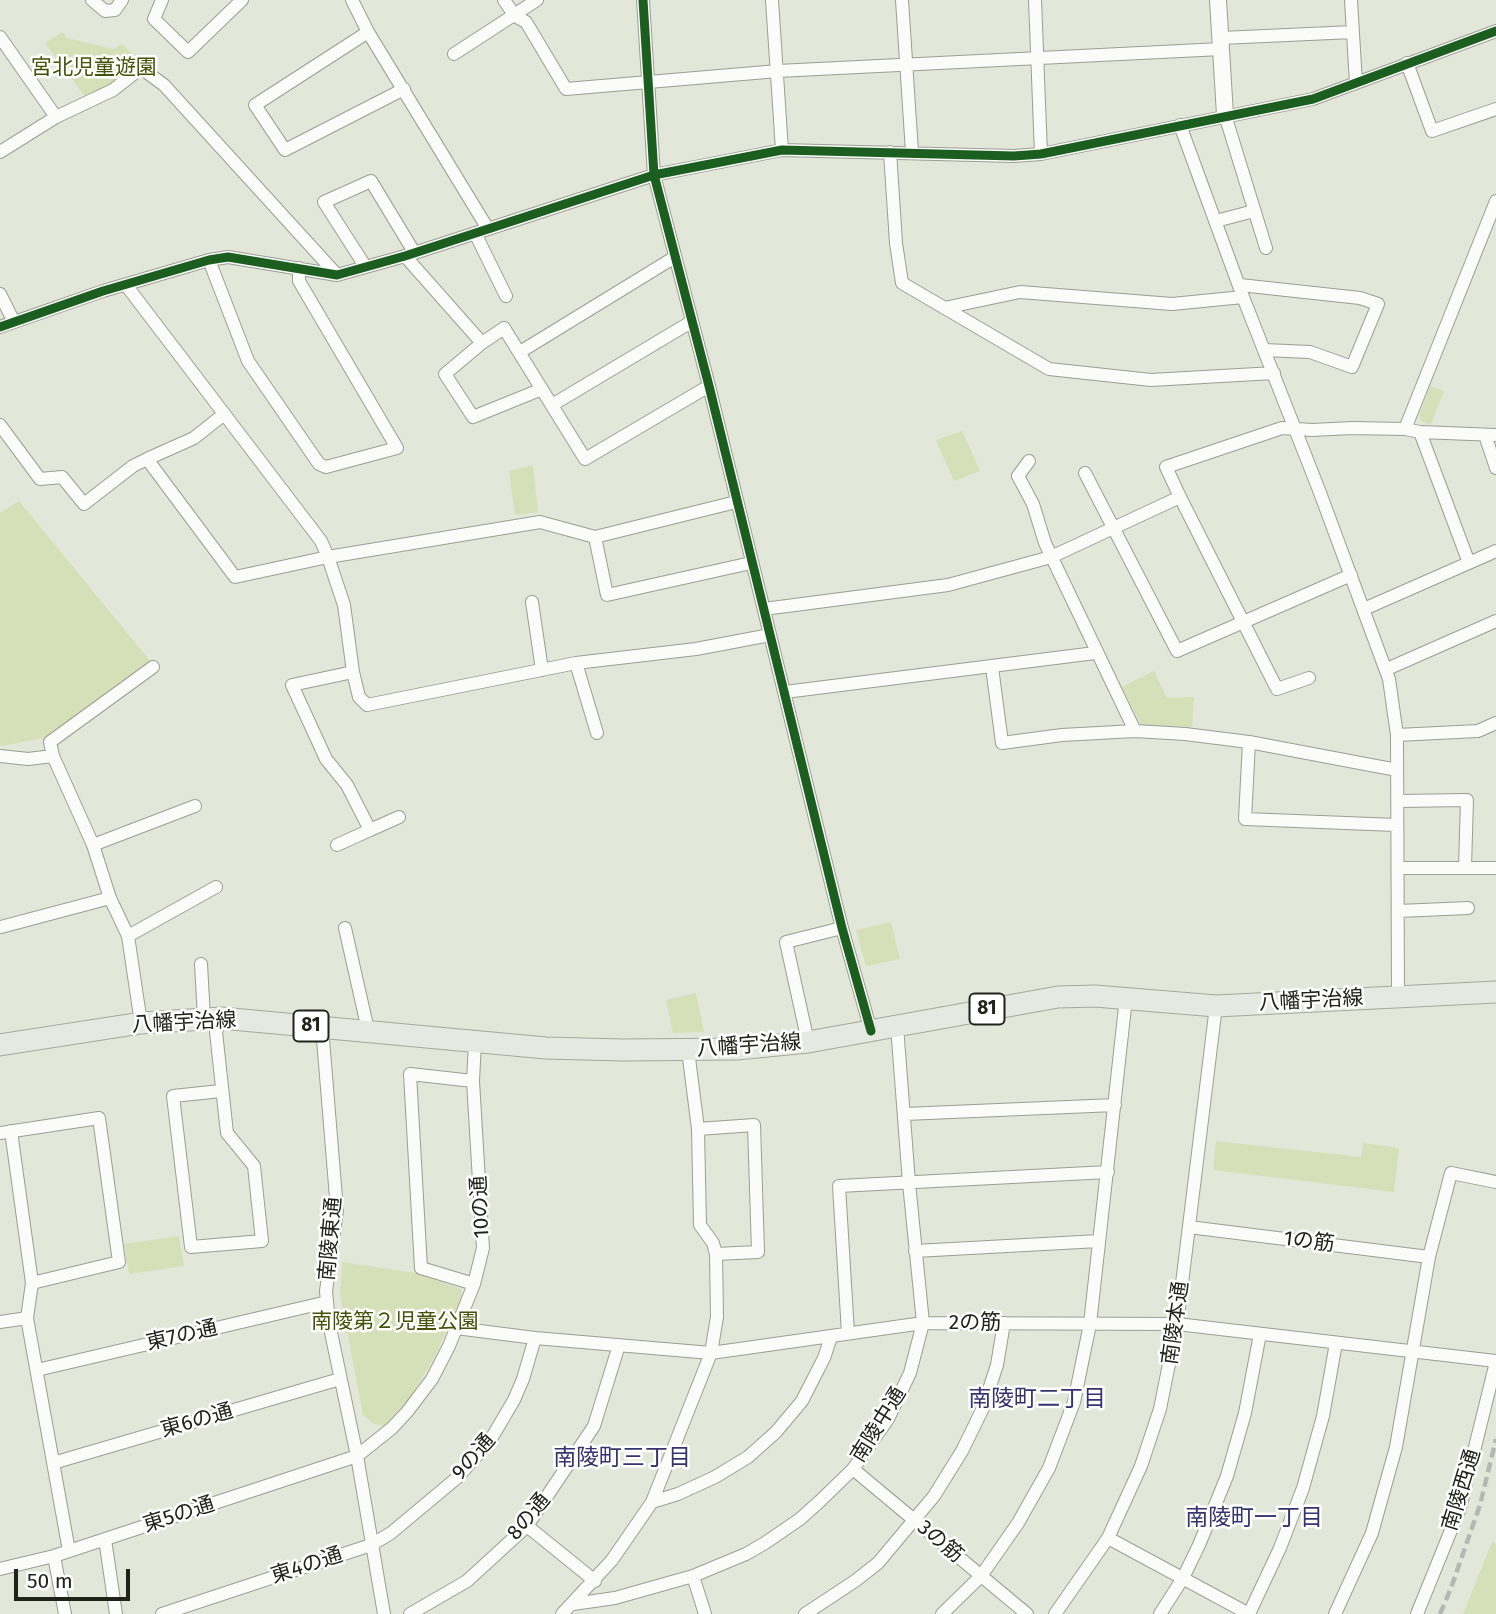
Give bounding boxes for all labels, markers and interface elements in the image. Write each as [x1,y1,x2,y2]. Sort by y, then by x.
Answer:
park label: 宮北児童遊園 [31,55,157,81]
street label: 八幡宇治線 [1258,986,1364,1016]
road number: 81 [970,993,1004,1024]
street label: 八幡宇治線 [131,1008,237,1038]
road number: 81 [294,1010,328,1042]
street label: 八幡宇治線 [696,1030,802,1062]
street label: 10の通 [467,1175,495,1239]
street label: 南陵東通 [315,1196,347,1282]
street label: 1の筋 [1282,1226,1336,1258]
street label: 南陵本通 [1158,1280,1194,1366]
park label: 南陵第２児童公園 [311,1309,479,1335]
street label: 2の筋 [949,1310,1001,1336]
street label: 東7の通 [144,1316,220,1356]
street label: 南陵中通 [846,1383,912,1467]
district label: 南陵町二丁目 [968,1386,1106,1414]
street label: 東6の通 [158,1399,236,1443]
street label: 9の通 [447,1429,501,1485]
district label: 南陵町三丁目 [553,1445,691,1473]
street label: 南陵西通 [1438,1446,1486,1534]
street label: 8の通 [502,1488,556,1546]
street label: 東5の通 [140,1492,218,1538]
district label: 南陵町一丁目 [1185,1505,1323,1533]
street label: 3の筋 [912,1515,968,1569]
street label: 東4の通 [268,1543,346,1589]
scale bar [18,1554,133,1598]
text: 50 m [27,1568,73,1594]

